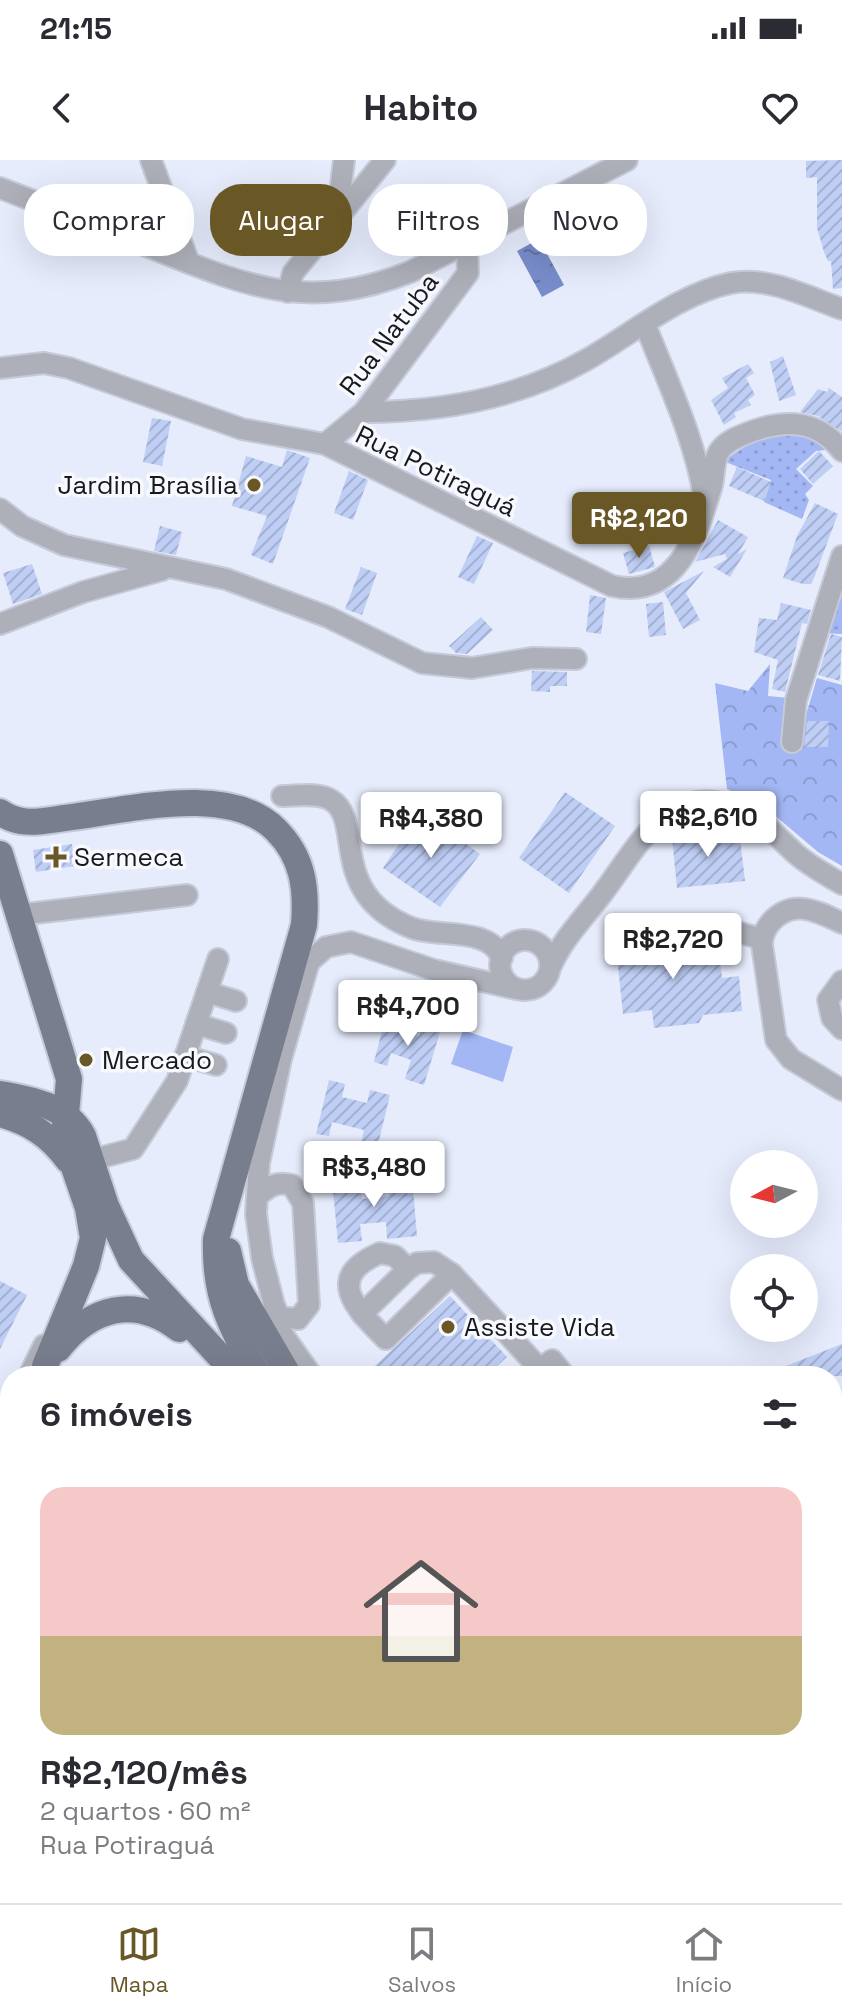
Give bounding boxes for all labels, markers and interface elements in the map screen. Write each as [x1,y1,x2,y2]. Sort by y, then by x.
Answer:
text: 21:15 [40,9,112,48]
text: Habito [364,85,478,131]
icon: back [40,86,84,130]
icon: heart [758,86,802,130]
chip: Comprar [24,184,194,256]
chip: Alugar [210,184,352,256]
chip: Filtros [368,184,508,256]
chip: Novo [524,184,647,256]
street label: Rua Natuba [332,266,446,402]
street label: Rua Potiraguá [350,417,522,525]
place label: Jardim Brasília [58,468,238,502]
marker: Jardim Brasília [245,476,263,494]
pin: R$2,120 [565,492,713,560]
text: R$2,120 [590,501,688,535]
pin: R$2,610 [634,791,782,859]
pin: R$4,380 [357,792,505,860]
text: R$2,610 [658,800,758,834]
text: R$4,380 [379,801,483,835]
place label: Sermeca [74,840,183,874]
marker: Sermeca [45,846,67,868]
pin: R$2,720 [599,913,747,981]
text: R$2,720 [623,922,723,956]
pin: R$4,700 [334,980,482,1048]
text: R$4,700 [356,989,460,1023]
place label: Mercado [102,1043,212,1077]
marker: Mercado [77,1051,95,1069]
pin: R$3,480 [300,1141,448,1209]
text: R$3,480 [322,1150,426,1184]
north arrow [730,1150,818,1238]
map controls [730,1150,818,1342]
button: locate [730,1254,818,1342]
place label: Assiste Vida [464,1310,615,1344]
marker: Assiste Vida [439,1318,457,1336]
icon: filters [758,1392,802,1436]
text: 6 imóveis [40,1393,193,1436]
icon: home [349,1539,493,1683]
text: R$2,120/mês [40,1751,248,1794]
text: 2 quartos · 60 m² [40,1794,250,1828]
text: Rua Potiraguá [40,1828,215,1862]
tab: Mapa [110,1922,168,1998]
tab: Salvos [388,1922,456,1998]
tab: Início [676,1922,732,1998]

